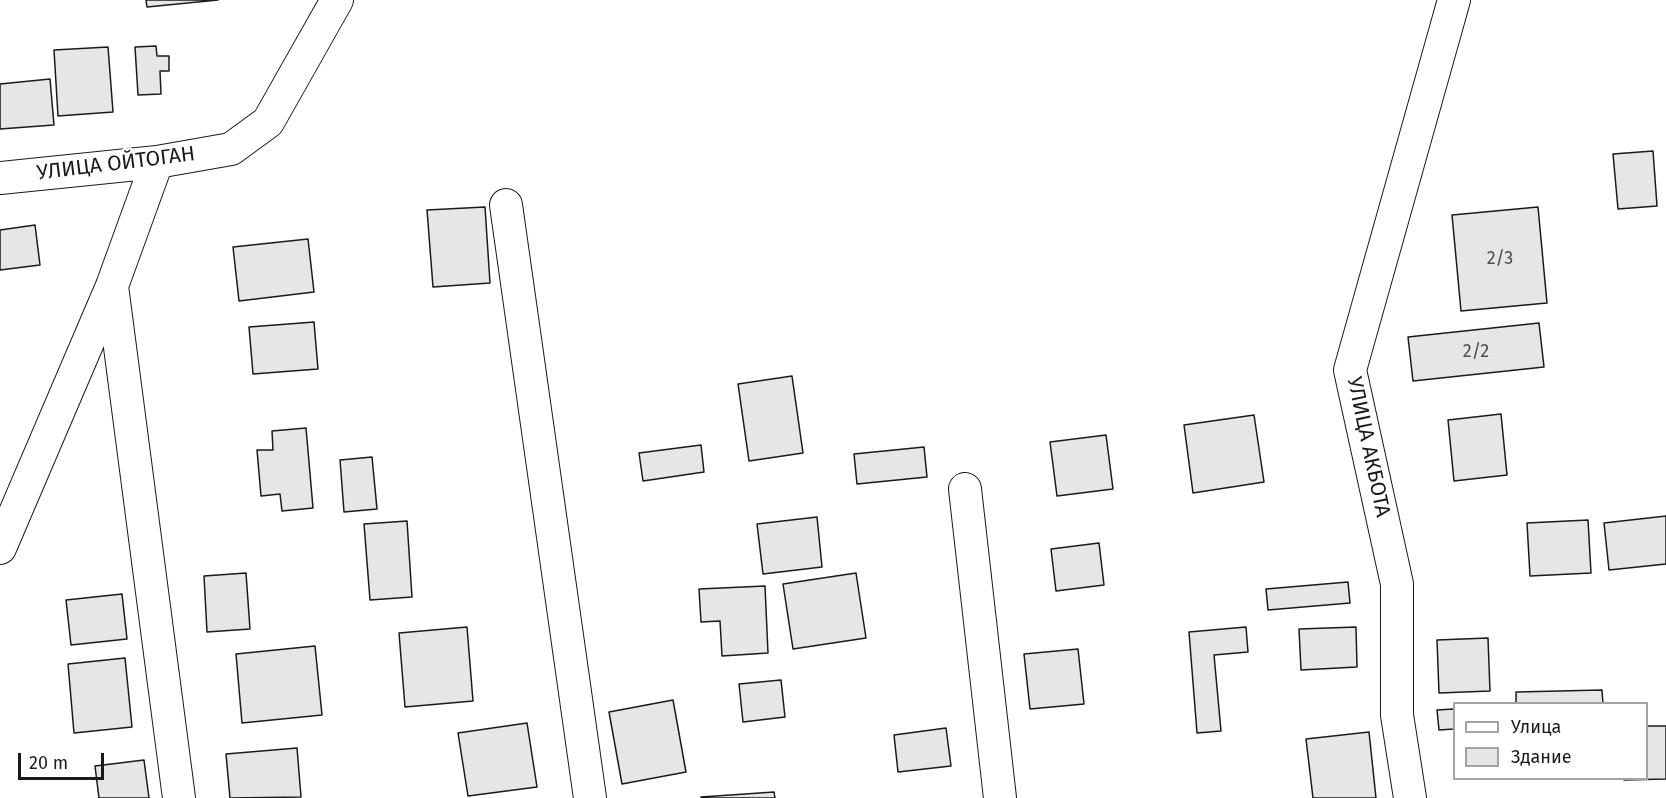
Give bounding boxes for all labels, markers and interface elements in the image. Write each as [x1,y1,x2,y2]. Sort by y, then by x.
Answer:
street label: УЛИЦА ОЙТОГАН [36,142,196,186]
house number: 2/3 [1487,248,1513,270]
house number: 2/2 [1463,341,1489,363]
street label: УЛИЦА АКБОТА [1341,375,1395,519]
legend [1453,702,1648,780]
text: Улица [1511,716,1561,738]
scale bar [21,741,106,779]
text: Здание [1511,746,1572,768]
text: 20 m [29,752,68,774]

